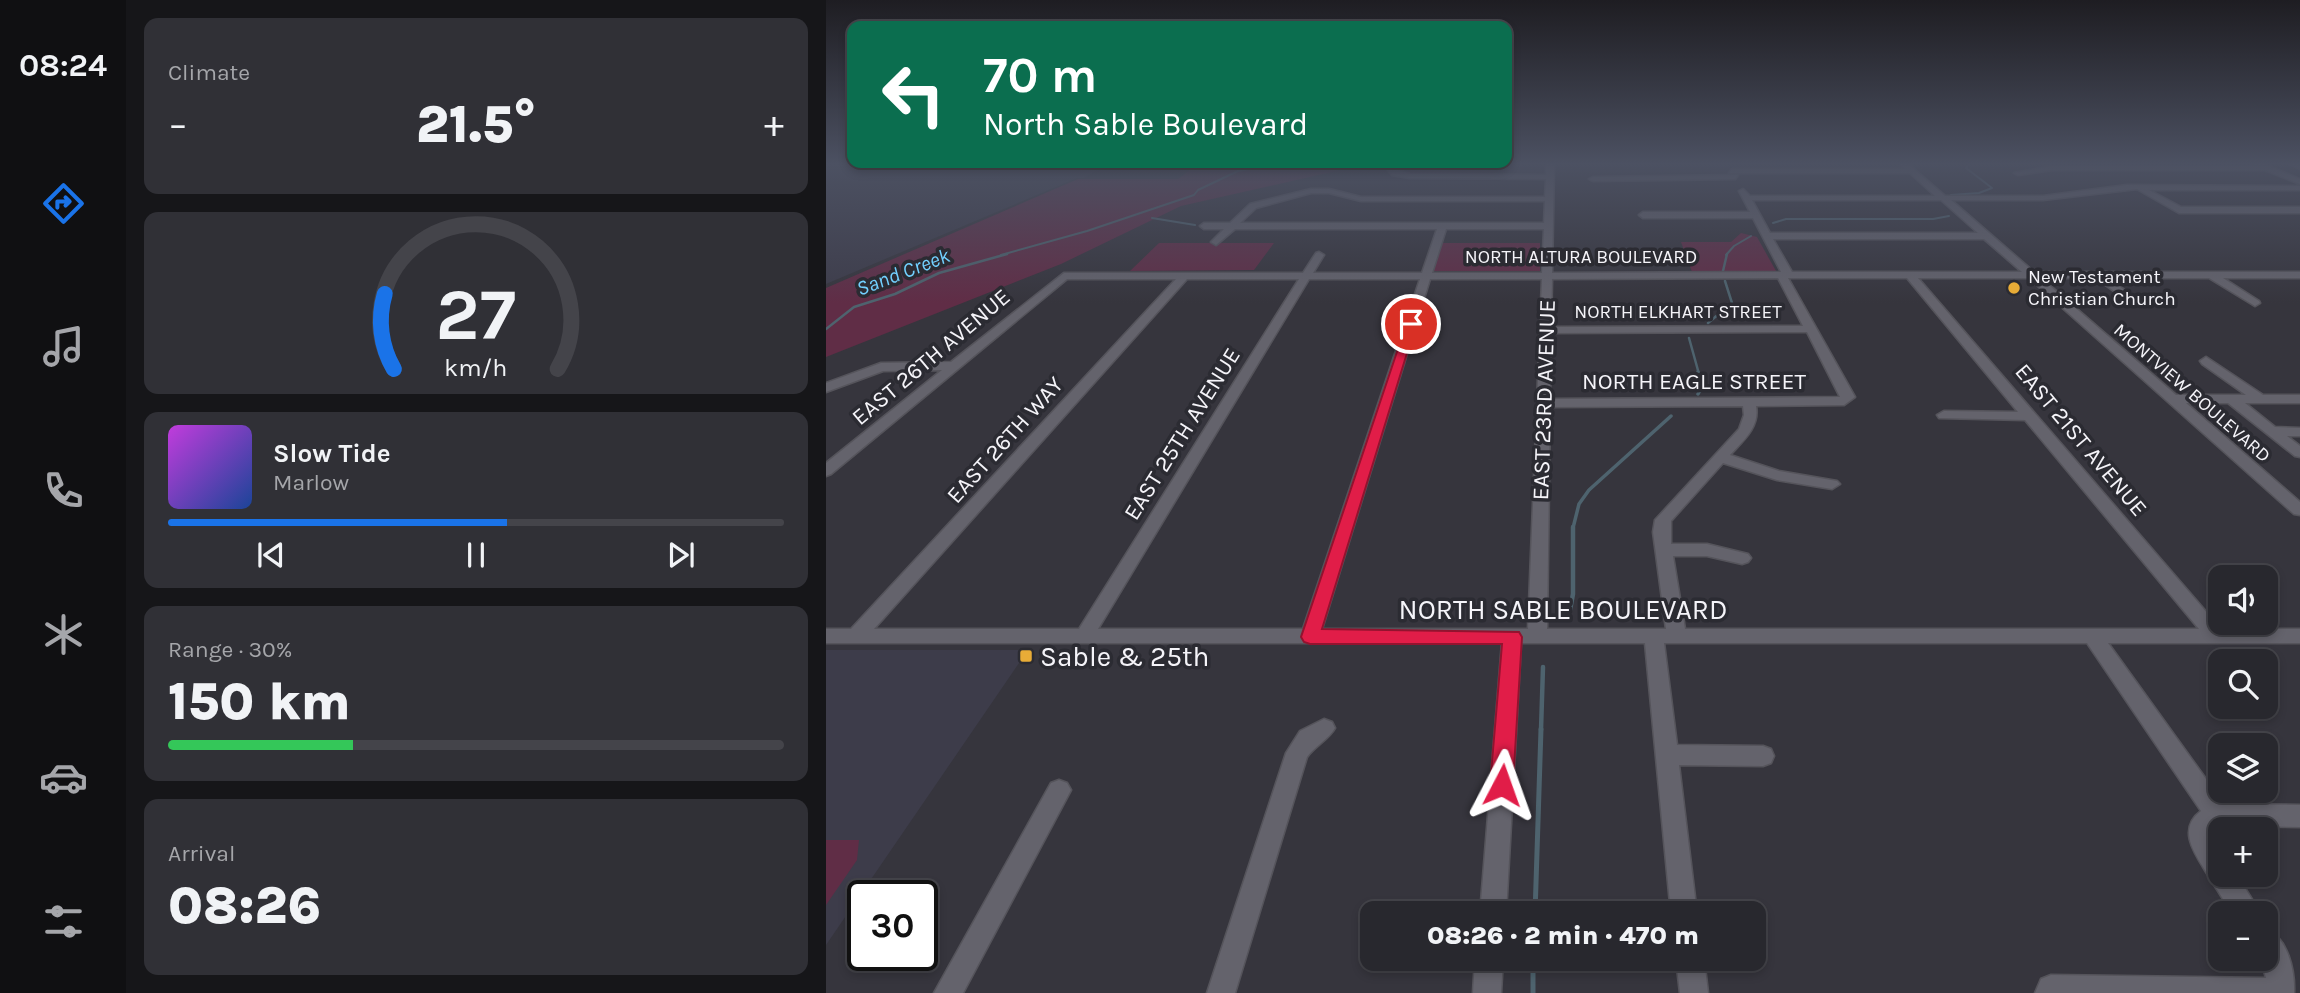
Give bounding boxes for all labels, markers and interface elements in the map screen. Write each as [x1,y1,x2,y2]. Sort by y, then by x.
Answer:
text: 08:24 [19,47,107,84]
text: 70 m [983,47,1097,104]
icon: left [868,49,959,140]
text: Climate [168,59,250,86]
text: 21.5° [416,94,536,155]
text: − [168,102,188,147]
text: + [764,102,784,147]
text: North Sable Boulevard [983,106,1308,143]
icon: directions [39,179,88,228]
water label: Sand Creek [853,243,953,301]
street label: NORTH ALTURA BOULEVARD [1465,246,1697,268]
place label: New Testament Christian Church [2028,266,2176,310]
text: 27 [436,272,516,357]
marker: New Testament Christian Church [2006,280,2022,296]
street label: EAST 26TH AVENUE [846,283,1016,431]
pin [1381,294,1441,354]
street label: EAST 23RD AVENUE [1527,299,1561,501]
street label: NORTH ELKHART STREET [1574,301,1782,323]
icon: arrive [1392,305,1430,343]
street label: MONTVIEW BOULEVARD [2109,319,2275,467]
icon: music [39,322,88,371]
street label: EAST 25TH AVENUE [1118,343,1246,525]
text: km/h [444,353,508,382]
street label: EAST 21ST AVENUE [2009,358,2153,522]
street label: NORTH EAGLE STREET [1582,368,1806,395]
street label: EAST 26TH WAY [941,371,1069,509]
text: Slow Tide [273,438,391,469]
icon: phone [39,466,88,515]
text: Marlow [273,469,349,496]
icon: previous [252,536,290,574]
icon: pause [457,536,495,574]
icon: next [662,536,700,574]
map controls [2208,565,2278,971]
button: sound [2208,565,2278,635]
street label: NORTH SABLE BOULEVARD [1399,593,1727,626]
icon: climate [39,610,88,659]
text: Range · 30% [168,636,292,663]
place label: Sable & 25th [1040,640,1210,673]
marker: Sable & 25th [1018,648,1034,664]
button: search [2208,649,2278,719]
text: 150 km [168,671,351,732]
button: layers [2208,733,2278,803]
position arrow [1465,748,1539,822]
icon: car [39,753,88,802]
button: + [2208,817,2278,887]
text: Arrival [168,840,235,867]
text: 08:26 [168,875,321,936]
speed limit sign: 30 [847,880,938,971]
icon: filters [39,897,88,946]
button: − [2208,901,2278,971]
text: 08:26 · 2 min · 470 m [1427,920,1699,951]

